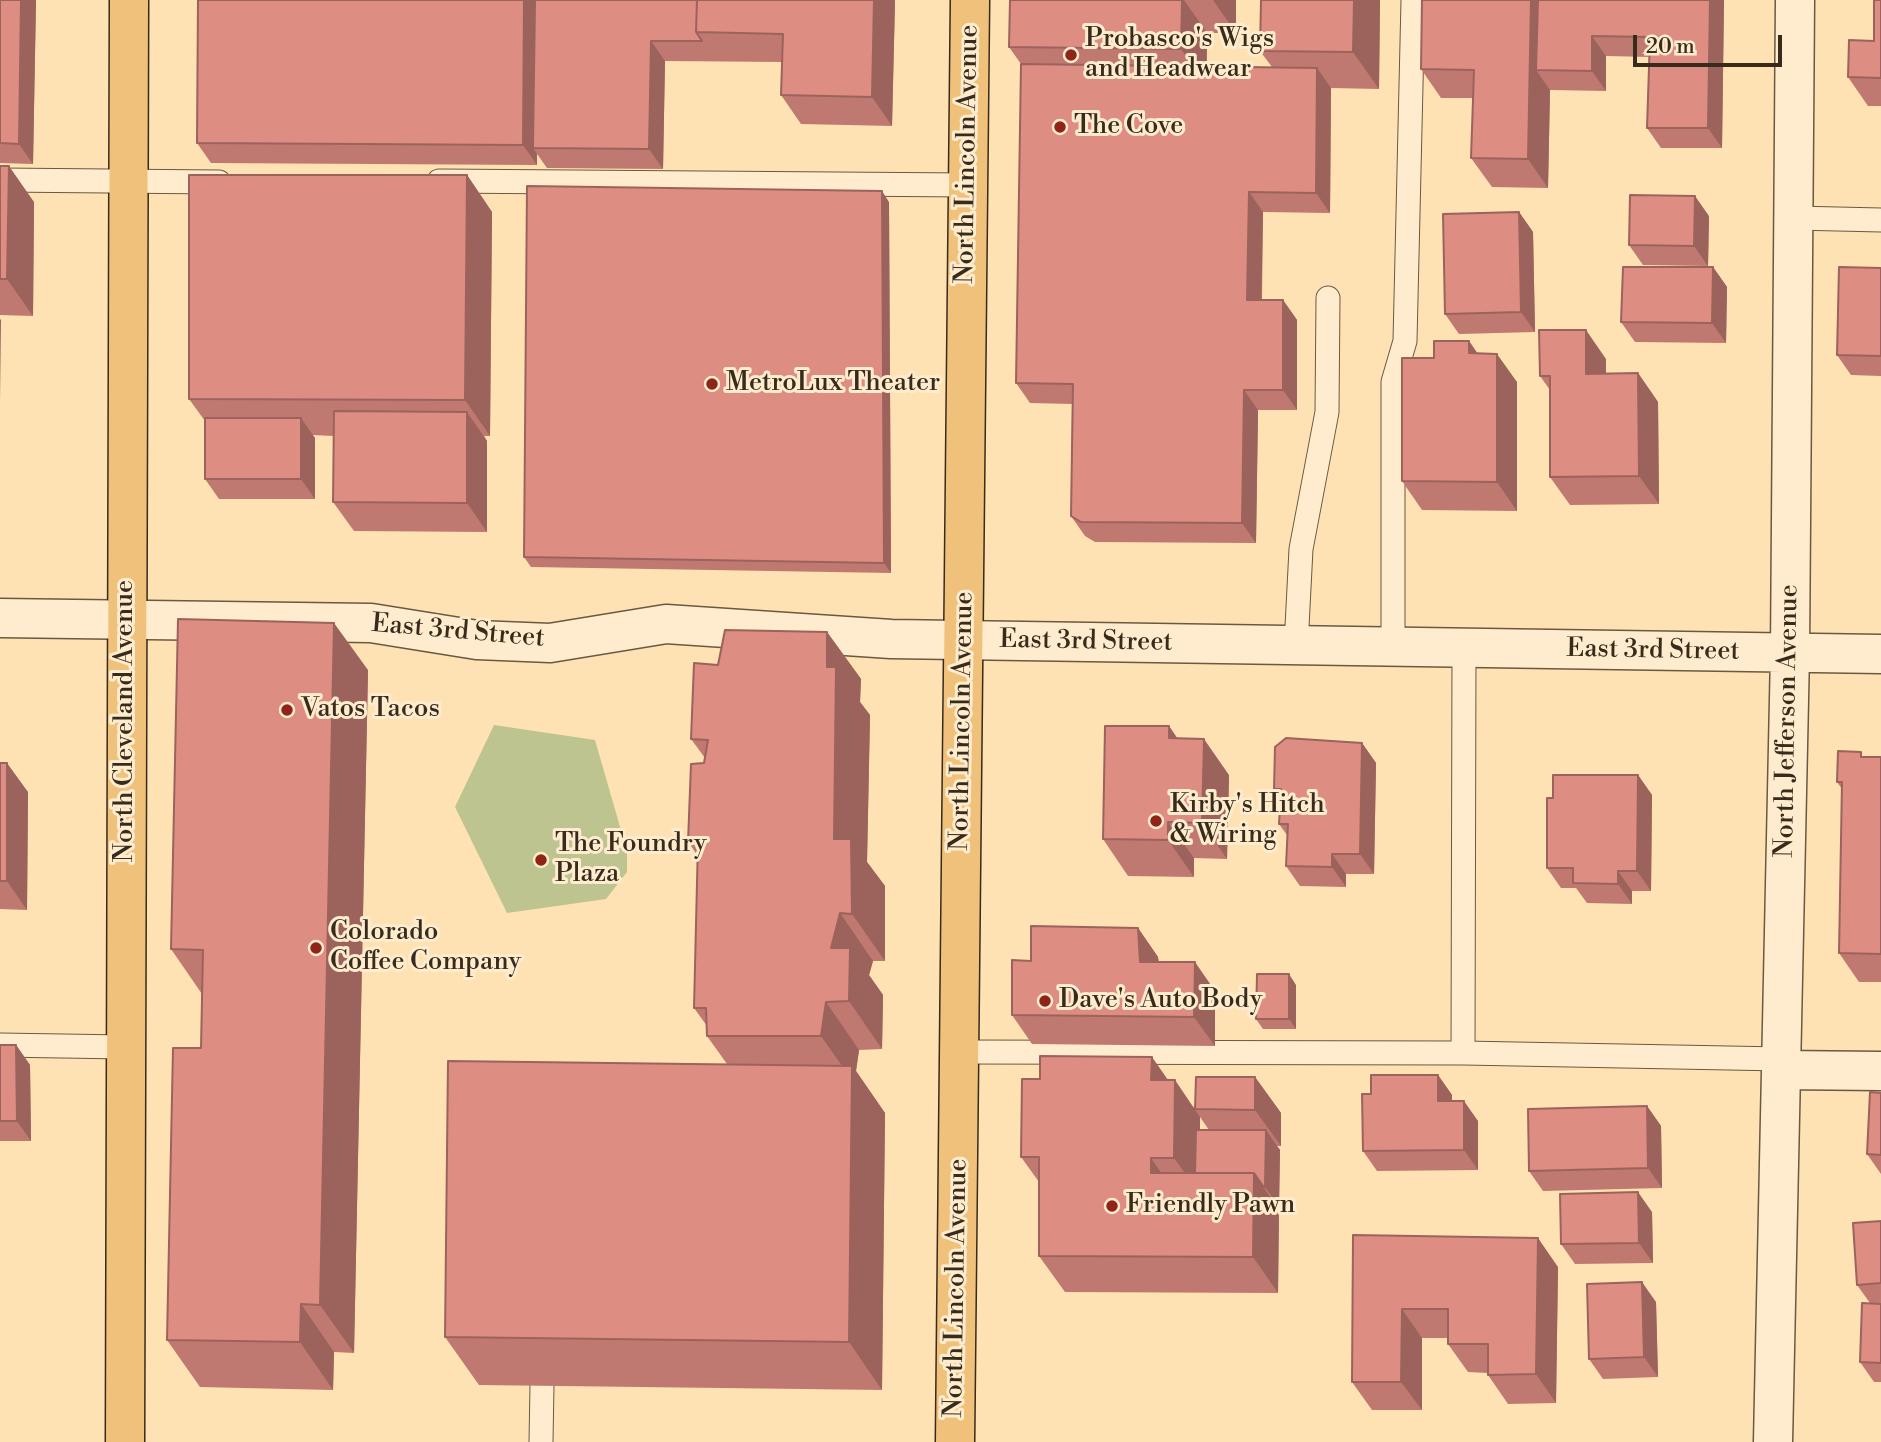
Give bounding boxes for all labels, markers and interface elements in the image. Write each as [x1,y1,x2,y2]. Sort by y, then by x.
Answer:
scale bar [1636,21,1785,65]
street label: North Lincoln Avenue [950,24,986,284]
place label: Probasco's Wigs and Headwear [1085,24,1274,86]
text: 20 m [1646,34,1695,60]
marker: Probasco's Wigs and Headwear [1063,47,1079,63]
place label: The Cove [1074,111,1183,143]
marker: The Cove [1052,119,1068,135]
place label: MetroLux Theater [726,368,940,400]
marker: MetroLux Theater [704,376,720,392]
street label: North Cleveland Avenue [110,580,142,862]
street label: North Jefferson Avenue [1770,584,1806,858]
street label: North Lincoln Avenue [945,591,981,851]
street label: East 3rd Street [370,609,546,655]
street label: East 3rd Street [999,625,1173,659]
street label: East 3rd Street [1566,634,1740,668]
place label: Vatos Tacos [301,694,440,726]
marker: Vatos Tacos [279,702,295,718]
place label: Kirby's Hitch & Wiring [1170,790,1325,852]
marker: Kirby's Hitch & Wiring [1148,813,1164,829]
place label: The Foundry Plaza [555,829,707,890]
marker: The Foundry Plaza [533,852,549,868]
place label: Colorado Coffee Company [330,917,521,978]
marker: Colorado Coffee Company [308,940,324,956]
place label: Dave's Auto Body [1059,985,1262,1017]
marker: Dave's Auto Body [1037,993,1053,1009]
street label: North Lincoln Avenue [939,1158,975,1418]
place label: Friendly Pawn [1126,1190,1295,1222]
marker: Friendly Pawn [1104,1198,1120,1214]

